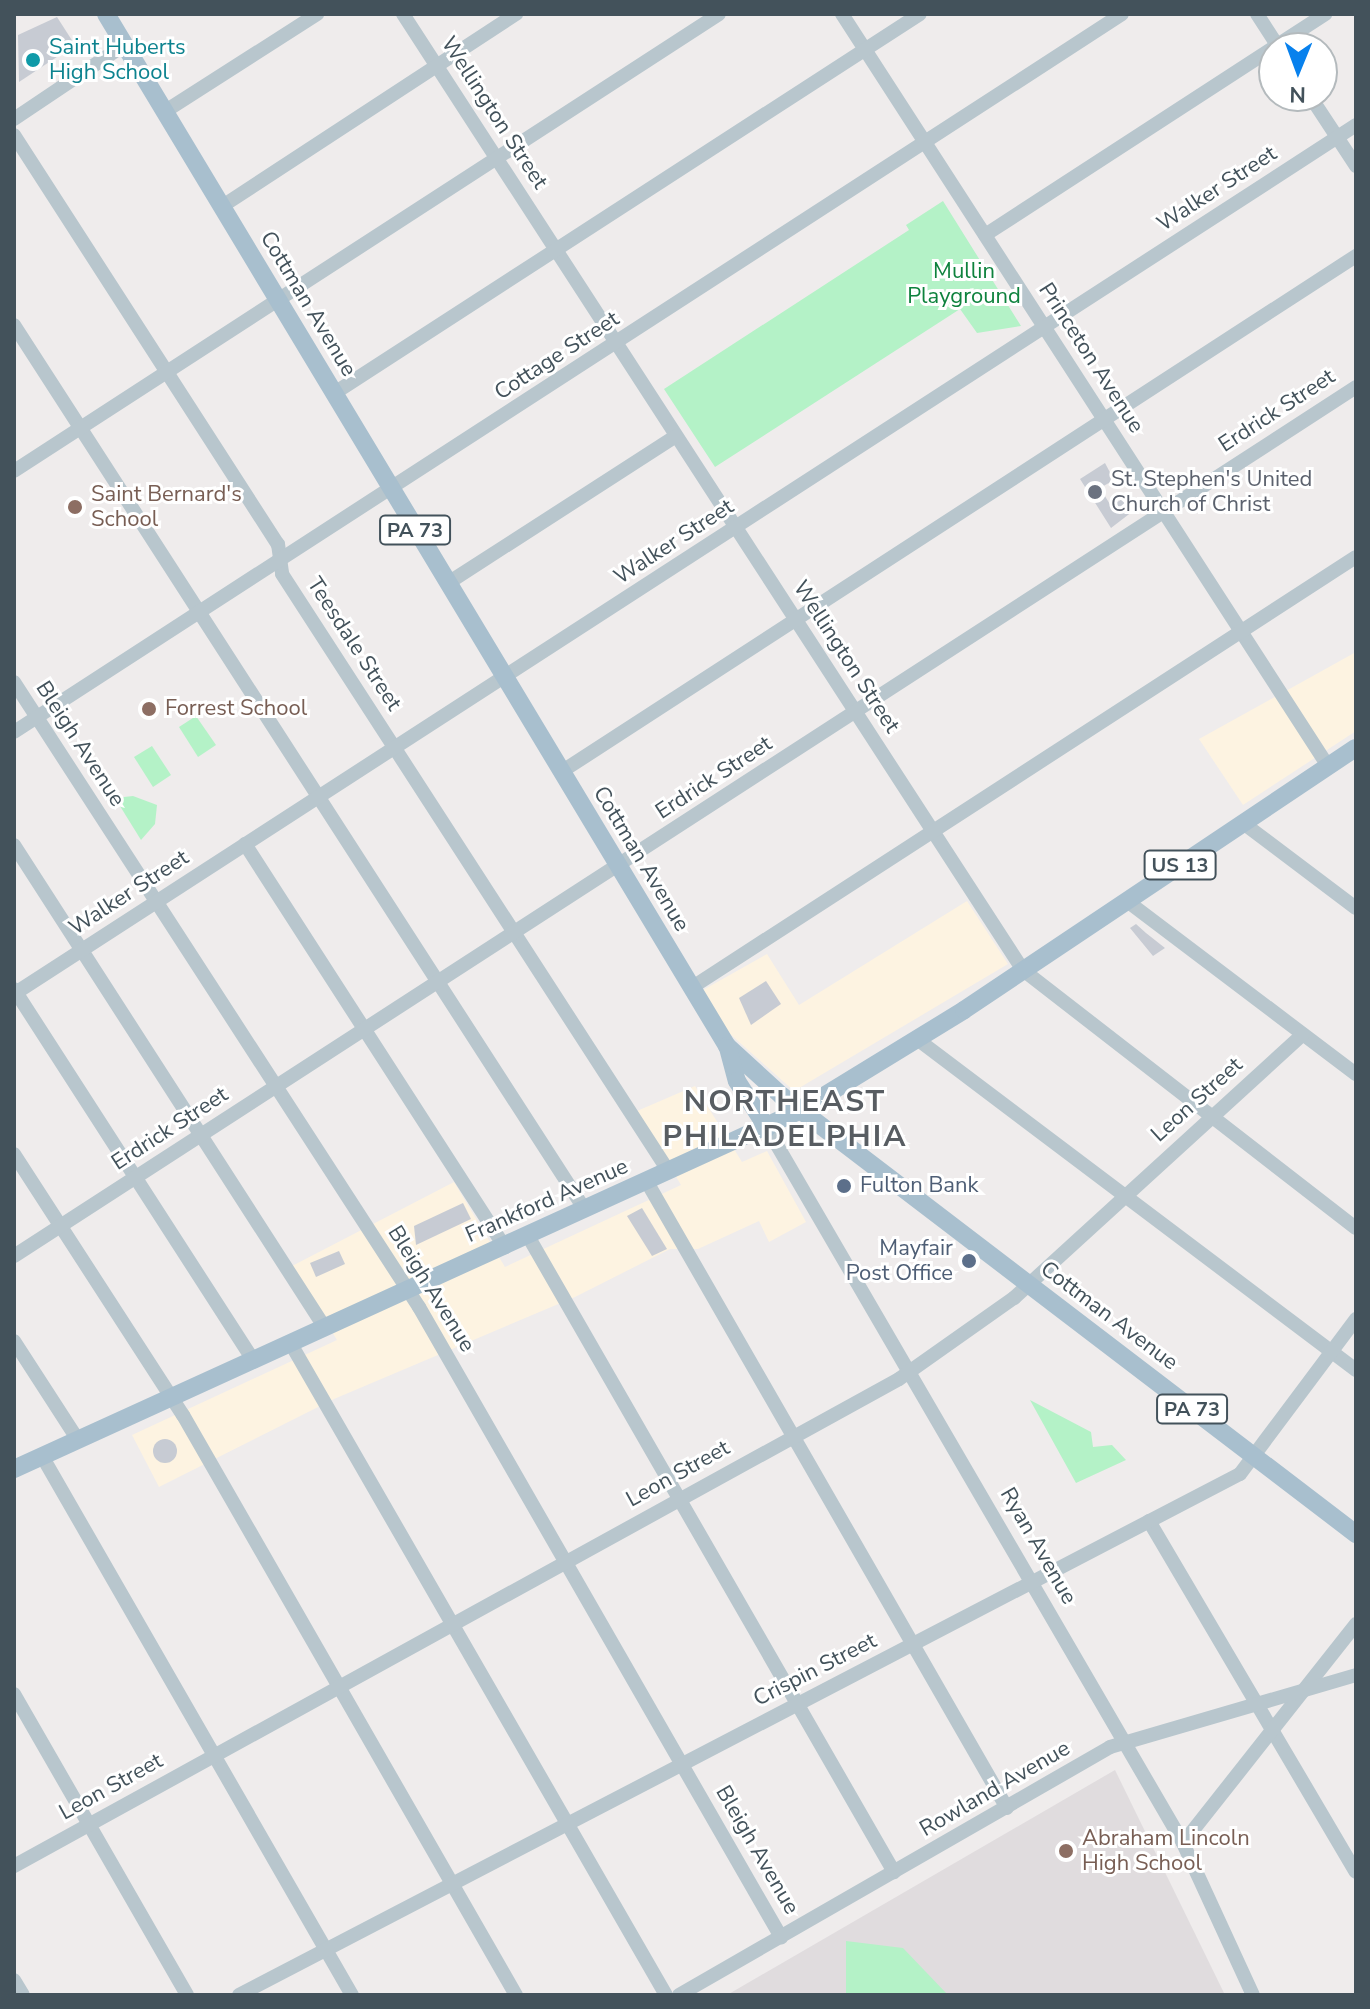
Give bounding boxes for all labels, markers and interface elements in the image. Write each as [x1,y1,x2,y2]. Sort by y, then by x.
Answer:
street label: Wellington Street [435,32,553,194]
north arrow [1258,32,1338,112]
place label: Saint Huberts High School [49,34,185,86]
marker: Saint Huberts High School [24,51,42,69]
text: N [1289,79,1306,109]
street label: Walker Street [1152,141,1282,237]
street label: Cottman Avenue [254,227,362,381]
park label: Mullin Playground [907,258,1021,310]
street label: Princeton Avenue [1033,278,1149,438]
street label: Cottage Street [490,306,624,406]
street label: Erdrick Street [1214,364,1340,458]
place label: St. Stephen's United Church of Christ [1111,466,1312,518]
place label: Saint Bernard's School [91,481,242,532]
marker: St. Stephen's United Church of Christ [1086,483,1104,501]
street label: Walker Street [609,494,739,590]
marker: Saint Bernard's School [66,498,84,516]
road number: PA 73 [379,514,451,546]
street label: Teesdale Street [301,572,407,716]
street label: Wellington Street [787,576,905,738]
street label: Bleigh Avenue [30,676,130,812]
place label: Forrest School [165,696,307,722]
marker: Forrest School [140,700,158,718]
street label: Erdrick Street [651,731,777,825]
street label: Cottman Avenue [587,782,695,936]
street label: Walker Street [64,845,194,941]
road number: US 13 [1142,849,1218,881]
street label: Leon Street [1146,1052,1248,1148]
street label: Erdrick Street [107,1082,233,1176]
district label: NORTHEAST PHILADELPHIA [662,1084,908,1154]
street label: Frankford Avenue [462,1153,632,1249]
place label: Fulton Bank [860,1173,978,1199]
marker: Fulton Bank [835,1177,853,1195]
street label: Bleigh Avenue [382,1221,480,1357]
place label: Mayfair Post Office [846,1235,953,1286]
marker: Mayfair Post Office [960,1252,978,1270]
street label: Cottman Avenue [1035,1256,1183,1376]
road number: PA 73 [1156,1393,1228,1425]
street label: Leon Street [622,1435,734,1513]
street label: Ryan Avenue [994,1483,1082,1609]
street label: Crispin Street [749,1628,881,1712]
street label: Rowland Avenue [915,1735,1075,1843]
street label: Leon Street [55,1748,167,1826]
street label: Bleigh Avenue [710,1781,804,1919]
place label: Abraham Lincoln High School [1082,1825,1250,1876]
marker: Abraham Lincoln High School [1057,1842,1075,1860]

